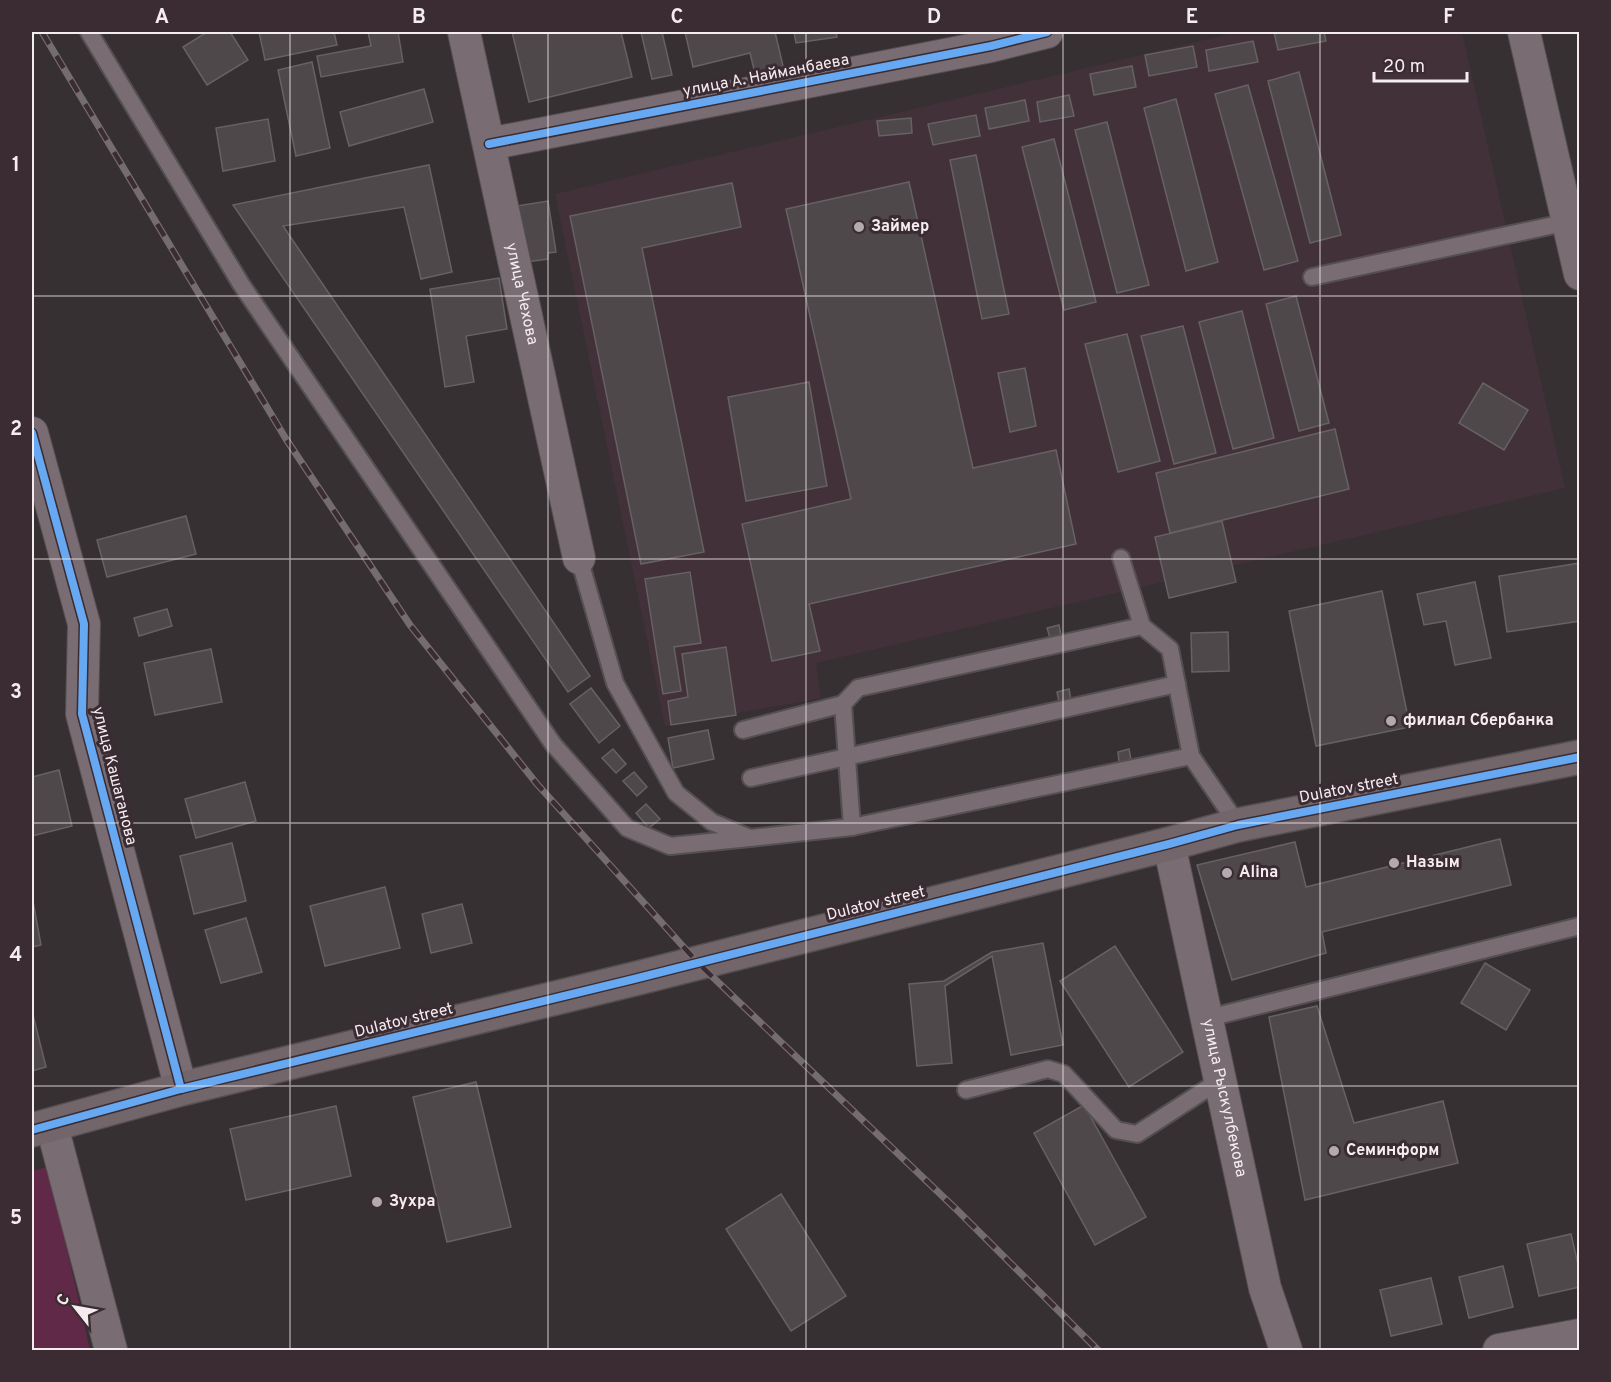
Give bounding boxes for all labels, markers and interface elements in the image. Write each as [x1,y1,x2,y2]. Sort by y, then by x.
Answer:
text: A [155,5,169,31]
text: B [412,5,426,31]
text: C [671,5,683,31]
text: D [927,5,941,31]
text: E [1186,5,1198,31]
text: F [1443,5,1455,31]
scale bar [1374,45,1467,83]
street label: улица А. Найманбаева [681,50,851,102]
text: 20 m [1383,56,1425,79]
text: 1 [12,153,20,179]
place label: Займер [871,217,929,237]
marker: Займер [852,220,866,234]
street label: улица Чехова [500,241,542,347]
text: 2 [10,417,22,443]
text: 3 [10,680,22,706]
street label: улица Кашаганова [87,705,141,847]
place label: филиал Сбербанка [1403,711,1554,731]
marker: филиал Сбербанка [1384,714,1398,728]
street label: Dulatov street [1298,770,1400,808]
place label: Назым [1406,853,1460,873]
marker: Назым [1387,856,1401,870]
place label: Alina [1239,863,1278,883]
marker: Alina [1220,866,1234,880]
street label: Dulatov street [825,882,927,926]
text: 4 [10,943,22,969]
street label: Dulatov street [353,999,455,1043]
street label: улица Рыскулбекова [1197,1017,1251,1179]
place label: Семинформ [1346,1141,1439,1161]
marker: Семинформ [1327,1144,1341,1158]
place label: Зухра [389,1192,435,1212]
marker: Зухра [370,1195,384,1209]
text: 5 [10,1206,22,1232]
north arrow [45,1277,105,1337]
text: С [53,1291,75,1310]

